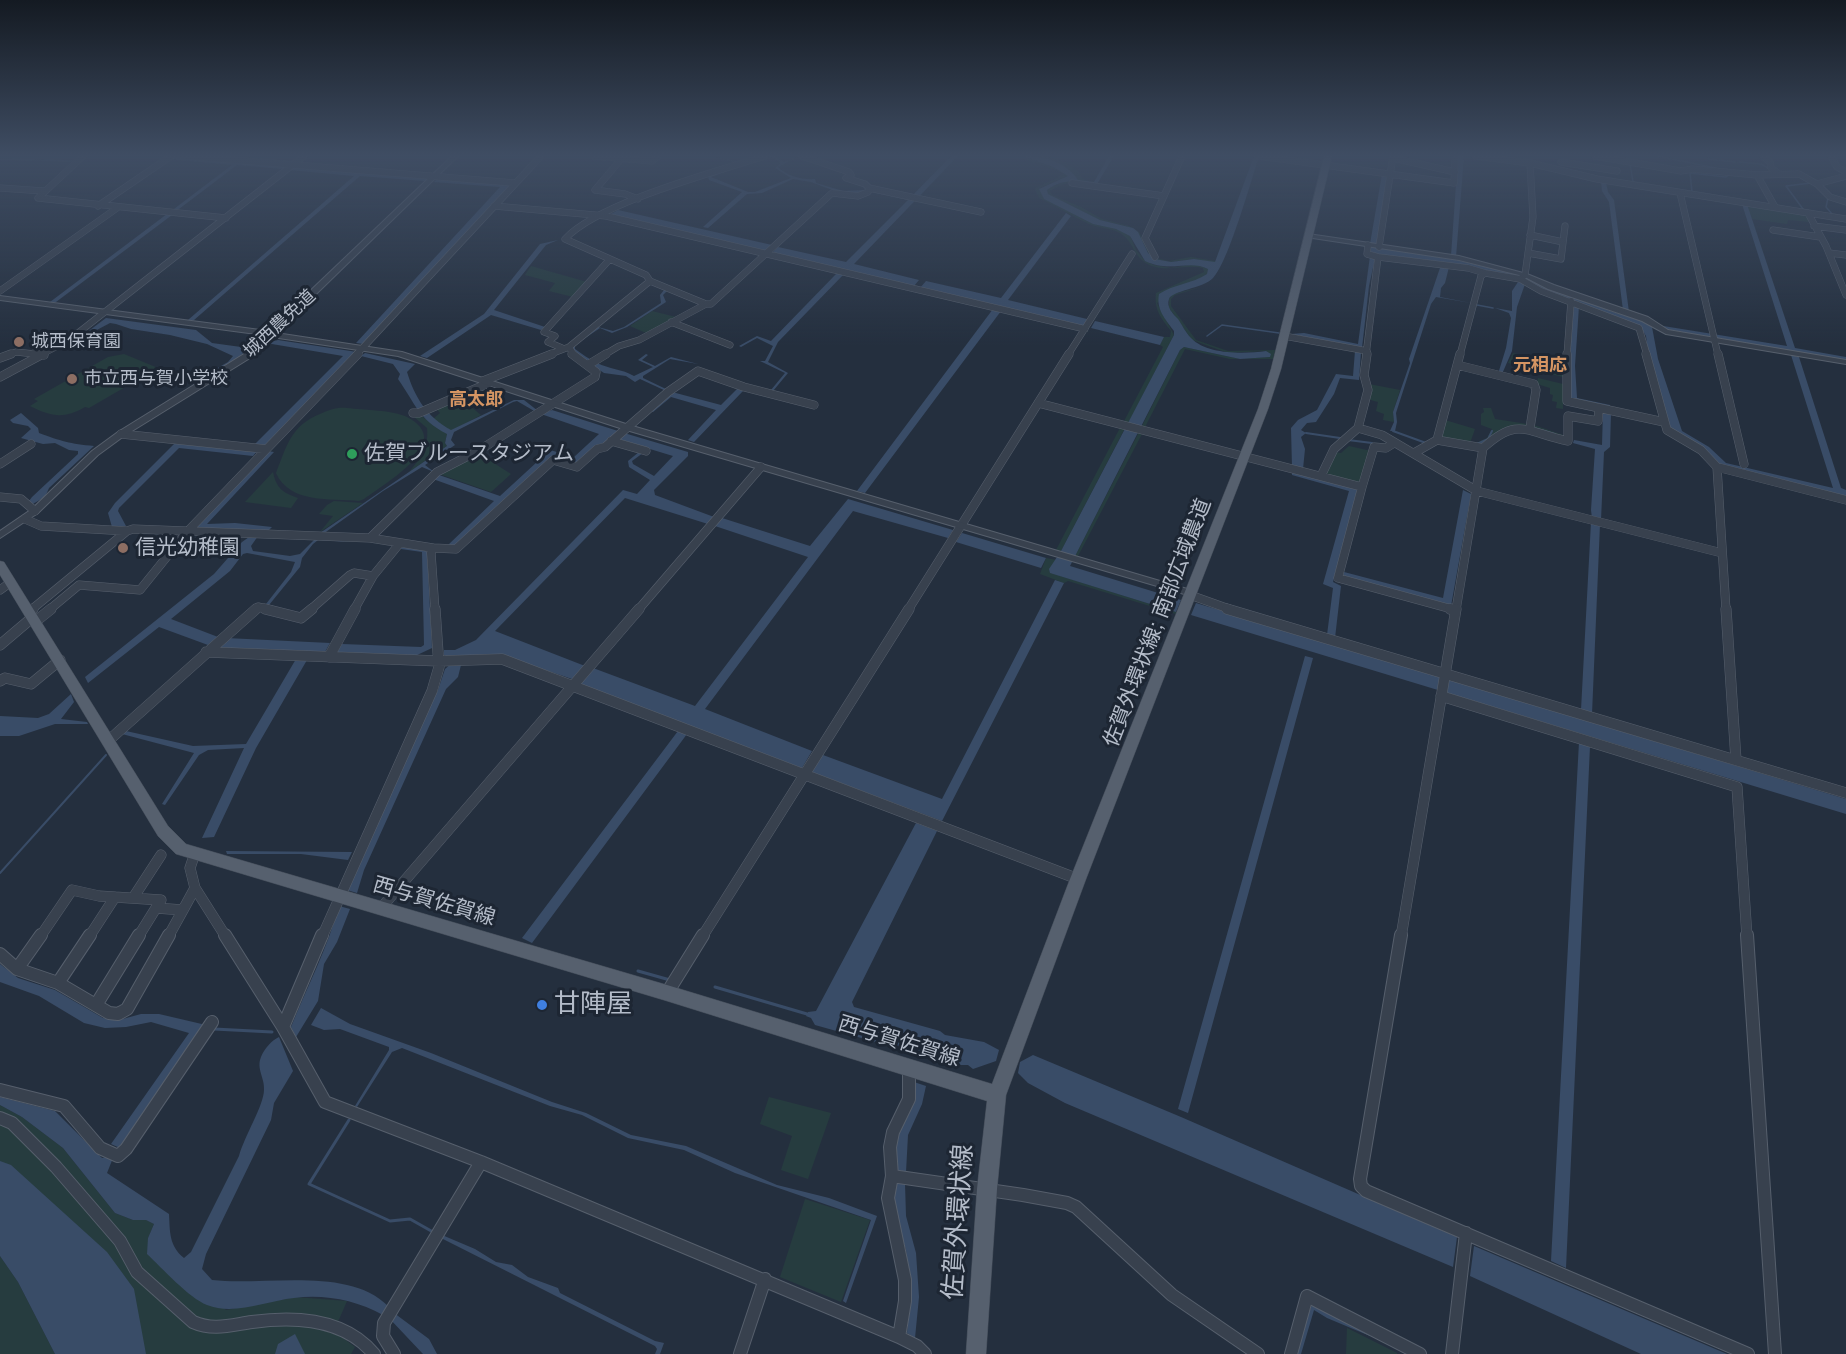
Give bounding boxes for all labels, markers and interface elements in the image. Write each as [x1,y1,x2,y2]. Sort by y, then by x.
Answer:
street label: 城西農免道 [240,285,320,363]
place label: 城西保育園 [31,331,121,353]
marker: 城西保育園 [12,335,26,349]
district label: 元相応 [1513,355,1567,377]
place label: 市立西与賀小学校 [84,368,228,390]
marker: 市立西与賀小学校 [65,372,79,386]
district label: 高太郎 [449,389,503,411]
place label: 佐賀ブルースタジアム [364,441,574,467]
marker: 佐賀ブルースタジアム [345,447,359,461]
street label: 佐賀外環状線; 南部広域農道 [1099,495,1217,751]
place label: 信光幼稚園 [135,535,240,561]
marker: 信光幼稚園 [116,541,130,555]
street label: 西与賀佐賀線 [370,873,498,931]
place label: 甘陣屋 [554,989,632,1021]
marker: 甘陣屋 [535,998,549,1012]
street label: 西与賀佐賀線 [835,1012,963,1072]
street label: 佐賀外環状線 [938,1143,980,1301]

